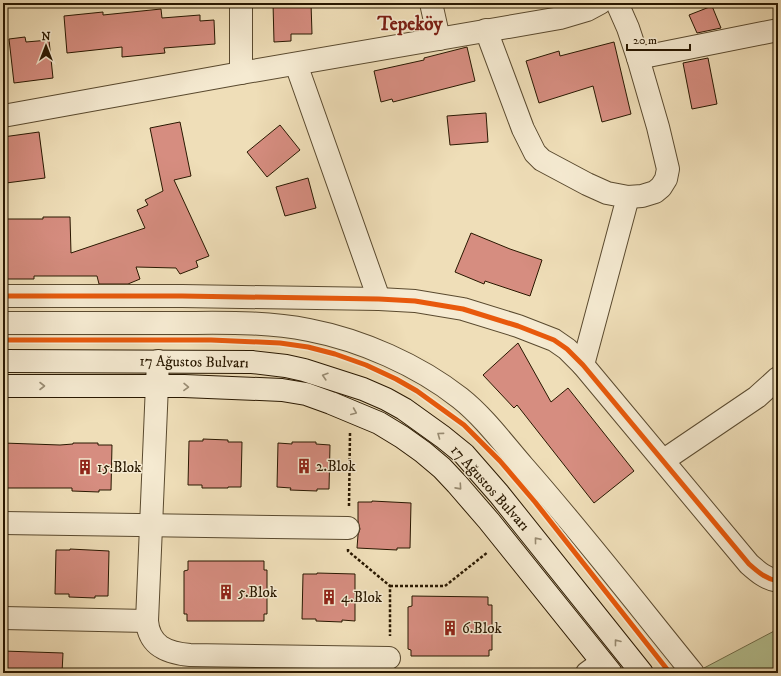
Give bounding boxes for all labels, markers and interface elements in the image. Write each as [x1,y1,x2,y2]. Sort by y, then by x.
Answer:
district label: Tepeköy [376,13,444,36]
north arrow [26,26,66,66]
scale bar [627,26,690,52]
text: N [41,30,51,44]
text: 20 m [633,33,657,48]
street label: 17 Ağustos Bulvarı [139,352,249,372]
one-way arrow [321,372,328,381]
one-way arrow [39,382,45,390]
one-way arrow [183,382,189,391]
one-way arrow [350,407,358,415]
one-way arrow [437,433,444,440]
street label: 17 Ağustos Bulvarı [446,441,534,535]
building icon: 2.Blok [295,457,313,475]
place label: 2.Blok [316,457,356,476]
building icon: 15.Blok [76,458,94,476]
place label: 15.Blok [97,458,142,477]
one-way arrow [455,482,462,490]
one-way arrow [534,538,541,545]
building icon: 5.Blok [217,583,235,601]
place label: 5.Blok [238,583,278,602]
building icon: 4.Blok [320,588,338,606]
place label: 4.Blok [341,588,383,607]
building icon: 6.Blok [441,619,459,637]
place label: 6.Blok [462,619,502,638]
one-way arrow [615,640,622,647]

